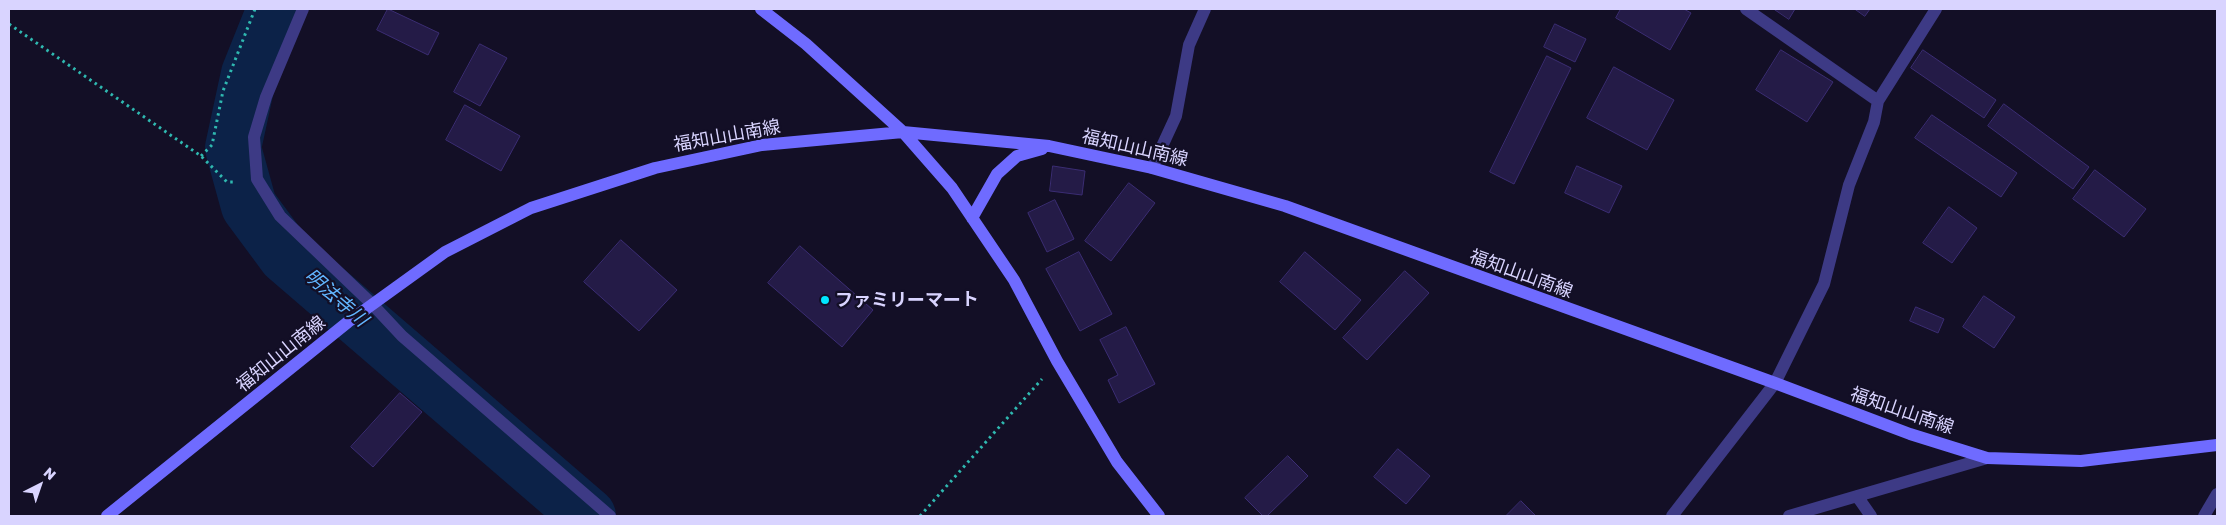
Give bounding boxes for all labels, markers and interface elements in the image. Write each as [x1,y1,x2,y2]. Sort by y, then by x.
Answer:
street label: 福知山山南線 [672,116,782,156]
street label: 福知山山南線 [1080,125,1190,171]
street label: 福知山山南線 [1467,245,1575,303]
water label: 明法寺川 [300,264,372,332]
place label: ファミリーマート [835,289,979,311]
marker: ファミリーマート [819,294,831,306]
street label: 福知山山南線 [232,312,330,396]
street label: 福知山山南線 [1847,383,1957,439]
north arrow [15,460,65,510]
text: N [41,463,60,483]

